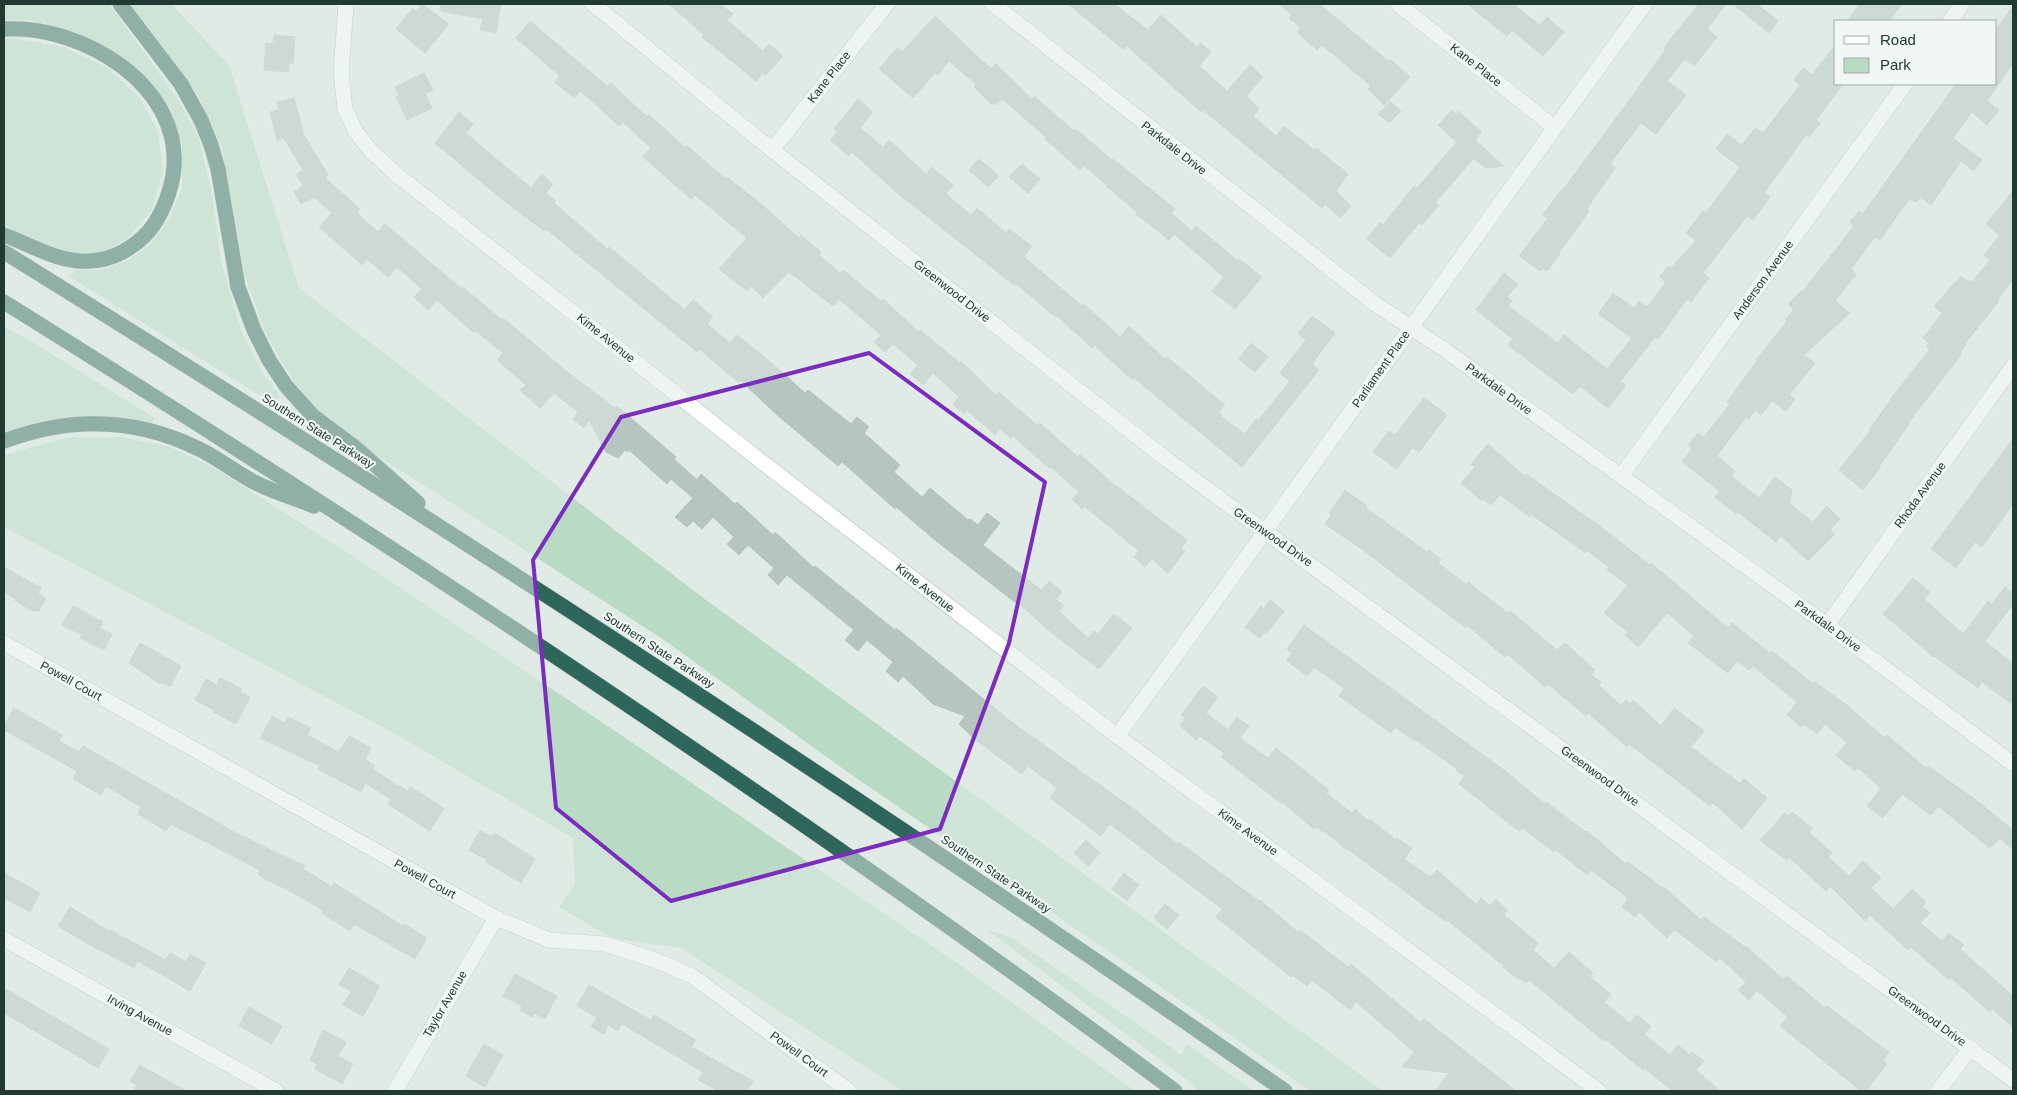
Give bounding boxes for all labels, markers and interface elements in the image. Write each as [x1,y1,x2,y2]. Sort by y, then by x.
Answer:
legend [1834,20,1997,85]
text: Road [1880,31,1916,48]
street label: Kane Place [1448,41,1505,90]
street label: Kane Place [805,48,854,105]
text: Park [1880,56,1911,73]
street label: Parkdale Drive [1139,118,1210,178]
street label: Anderson Avenue [1730,237,1797,322]
street label: Greenwood Drive [911,257,993,325]
street label: Kime Avenue [574,310,638,366]
street label: Parliament Place [1349,328,1413,410]
street label: Parkdale Drive [1463,360,1535,418]
street label: Southern State Parkway [259,391,377,471]
street label: Rhoda Avenue [1891,459,1949,531]
street label: Greenwood Drive [1231,504,1316,570]
street label: Kime Avenue [893,561,957,615]
street label: Parkdale Drive [1792,597,1864,655]
street label: Southern State Parkway [601,609,717,691]
street label: Powell Court [38,658,105,704]
street label: Greenwood Drive [1558,743,1642,809]
street label: Kime Avenue [1215,806,1281,859]
street label: Southern State Parkway [938,832,1054,916]
street label: Powell Court [392,856,459,902]
street label: Taylor Avenue [420,968,470,1040]
street label: Greenwood Drive [1885,983,1969,1049]
street label: Irving Avenue [105,991,175,1039]
street label: Powell Court [767,1028,831,1080]

